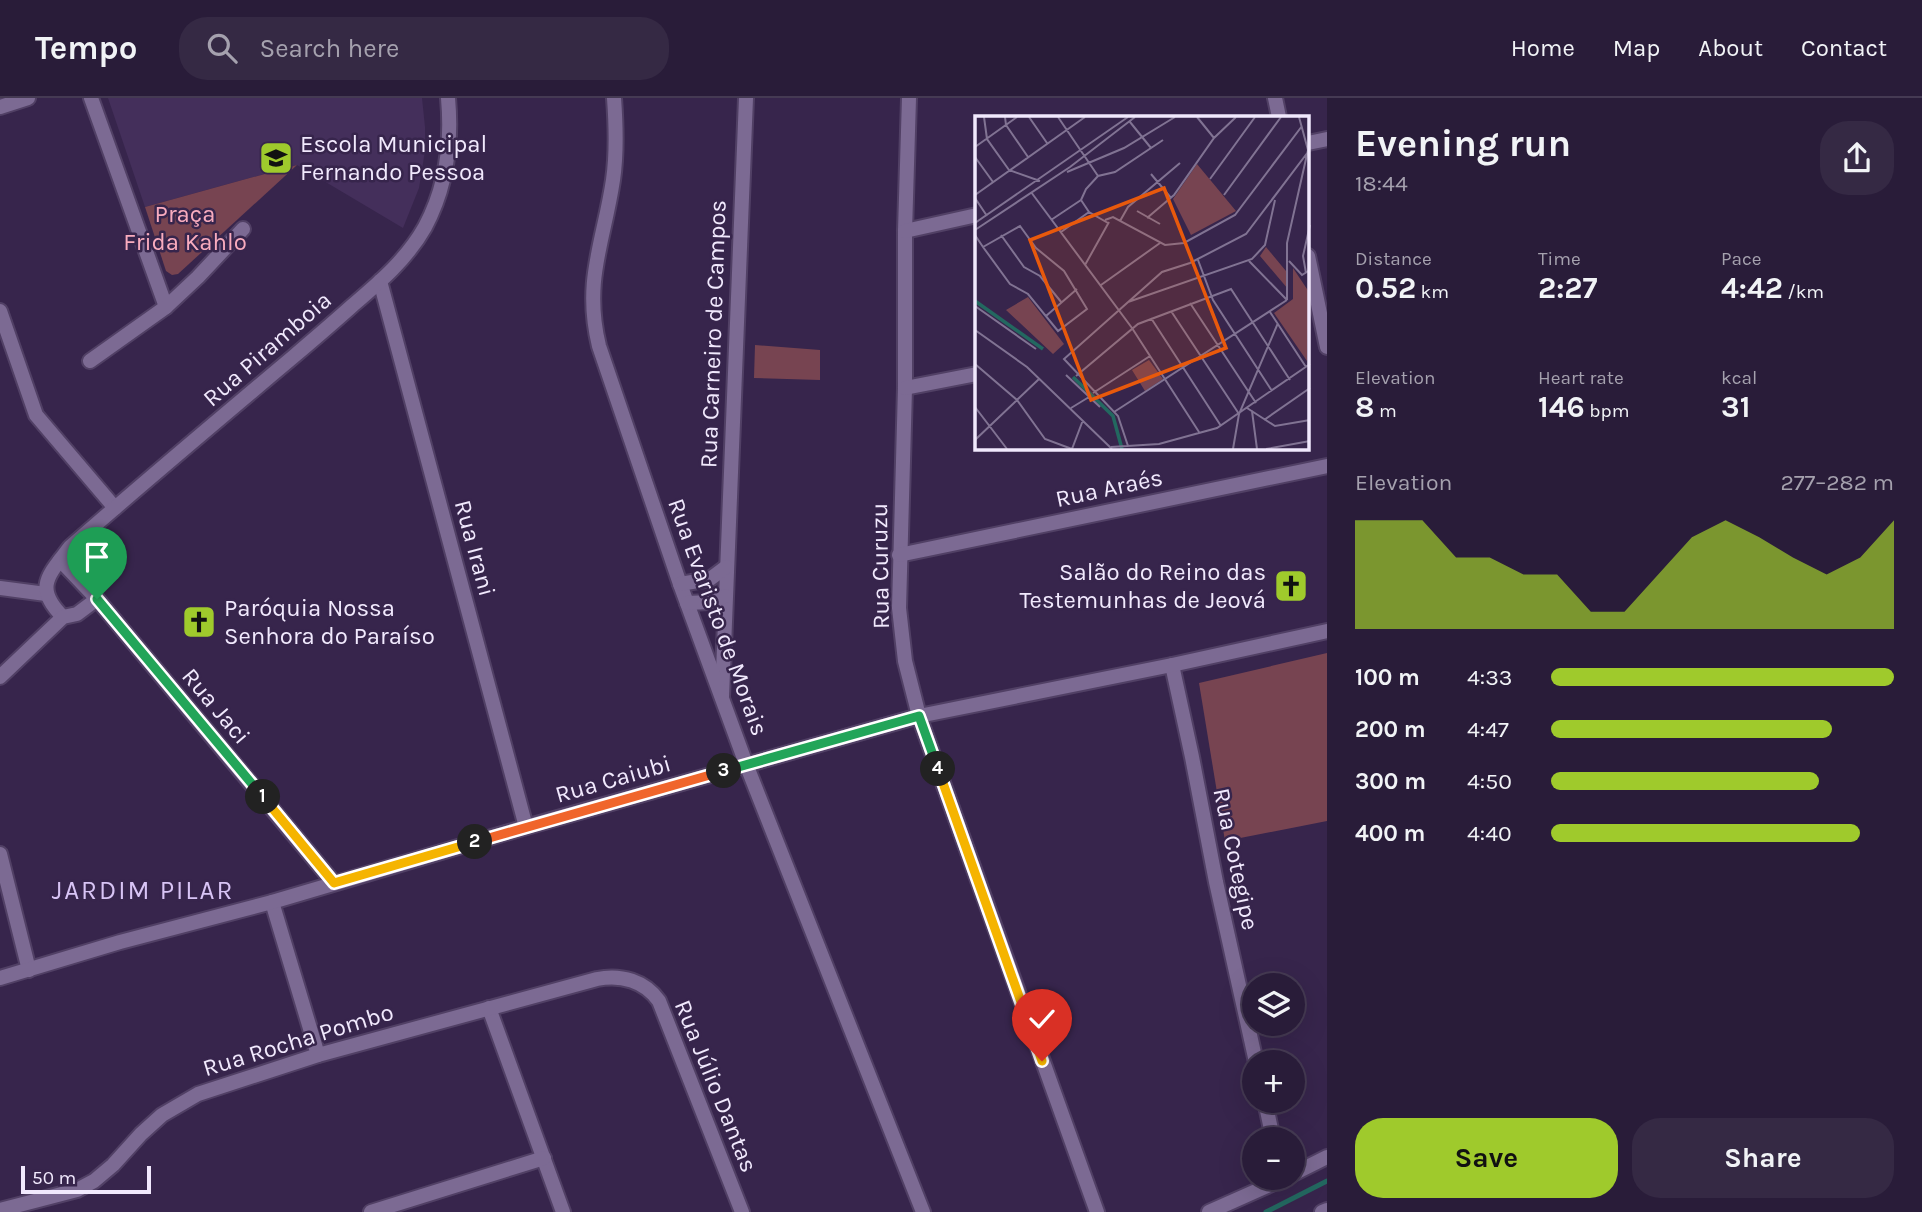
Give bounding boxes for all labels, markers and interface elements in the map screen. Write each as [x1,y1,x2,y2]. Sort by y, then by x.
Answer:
search box [179,17,669,80]
text: Tempo [35,29,137,67]
icon: search [203,29,241,67]
text: Search here [259,33,399,64]
text: Home [1511,34,1575,62]
text: Map [1613,34,1660,62]
text: About [1698,34,1763,62]
text: Contact [1801,34,1887,62]
inset map [975,116,1310,450]
text: Evening run [1355,121,1571,166]
button: share [1820,121,1894,195]
place label: Escola Municipal Fernando Pessoa [300,130,487,186]
school or university icon: Escola Municipal Fernando Pessoa [257,139,295,177]
text: 18:44 [1355,170,1408,197]
street label: Rua Carneiro de Campos [694,199,732,469]
park label: Praça Frida Kahlo [123,200,247,256]
text: Distance [1355,248,1432,270]
text: Time [1538,248,1581,270]
text: Pace [1721,248,1762,270]
text: 0.52 [1355,270,1416,306]
text: 2:27 [1538,270,1597,306]
text: 4:42 [1721,270,1783,306]
text: km [1416,281,1449,303]
text: /km [1783,281,1824,303]
street label: Rua Piramboia [197,286,337,412]
text: Elevation [1355,367,1435,389]
text: Heart rate [1538,367,1624,389]
text: kcal [1721,367,1757,389]
text: 8 [1355,389,1374,425]
text: 146 [1538,389,1585,425]
text: 31 [1721,389,1750,425]
text: m [1374,400,1397,422]
text: bpm [1585,400,1629,422]
street label: Rua Araés [1053,463,1165,513]
text: Elevation [1355,469,1452,496]
text: 277–282 m [1780,469,1894,496]
street label: Rua Evaristo de Morais [662,495,774,739]
street label: Rua Irani [449,497,501,599]
street label: Rua Curuzu [865,502,895,630]
pin [67,527,127,599]
icon: arrive [78,538,116,576]
place label: Salão do Reino das Testemunhas de Jeová [1019,558,1266,614]
church icon: Salão do Reino das Testemunhas de Jeová [1272,567,1310,605]
place label: Paróquia Nossa Senhora do Paraíso [224,594,435,650]
church icon: Paróquia Nossa Senhora do Paraíso [180,603,218,641]
street label: Rua Jaci [176,662,256,750]
text: 100 m [1355,664,1420,691]
text: 4:33 [1467,664,1512,691]
text: 200 m [1355,716,1426,743]
text: 4:47 [1467,716,1509,743]
street label: Rua Caiubi [552,749,674,809]
pin: 4 [920,752,956,786]
pin: 3 [706,754,742,788]
text: 4 [932,757,943,779]
text: 3 [718,759,729,781]
text: 300 m [1355,768,1426,795]
text: 4:50 [1467,768,1512,795]
pin: 1 [246,780,280,814]
text: 1 [259,785,266,807]
street label: Rua Cotegipe [1207,785,1265,933]
text: 400 m [1355,820,1425,847]
text: 4:40 [1467,820,1512,847]
pin: 2 [458,824,492,860]
text: 2 [469,830,480,852]
district label: JARDIM PILAR [52,875,234,906]
map controls [1242,973,1305,1190]
button: layers [1242,973,1305,1036]
pin [1012,989,1072,1061]
street label: Rua Júlio Dantas [669,996,763,1176]
street label: Rua Rocha Pombo [199,998,397,1082]
icon: check [1023,1000,1061,1038]
button: + [1242,1050,1305,1113]
button: Save [1355,1118,1618,1198]
button: Share [1632,1118,1894,1198]
button: − [1242,1127,1305,1190]
scale bar [21,1163,150,1195]
text: 50 m [32,1167,76,1189]

